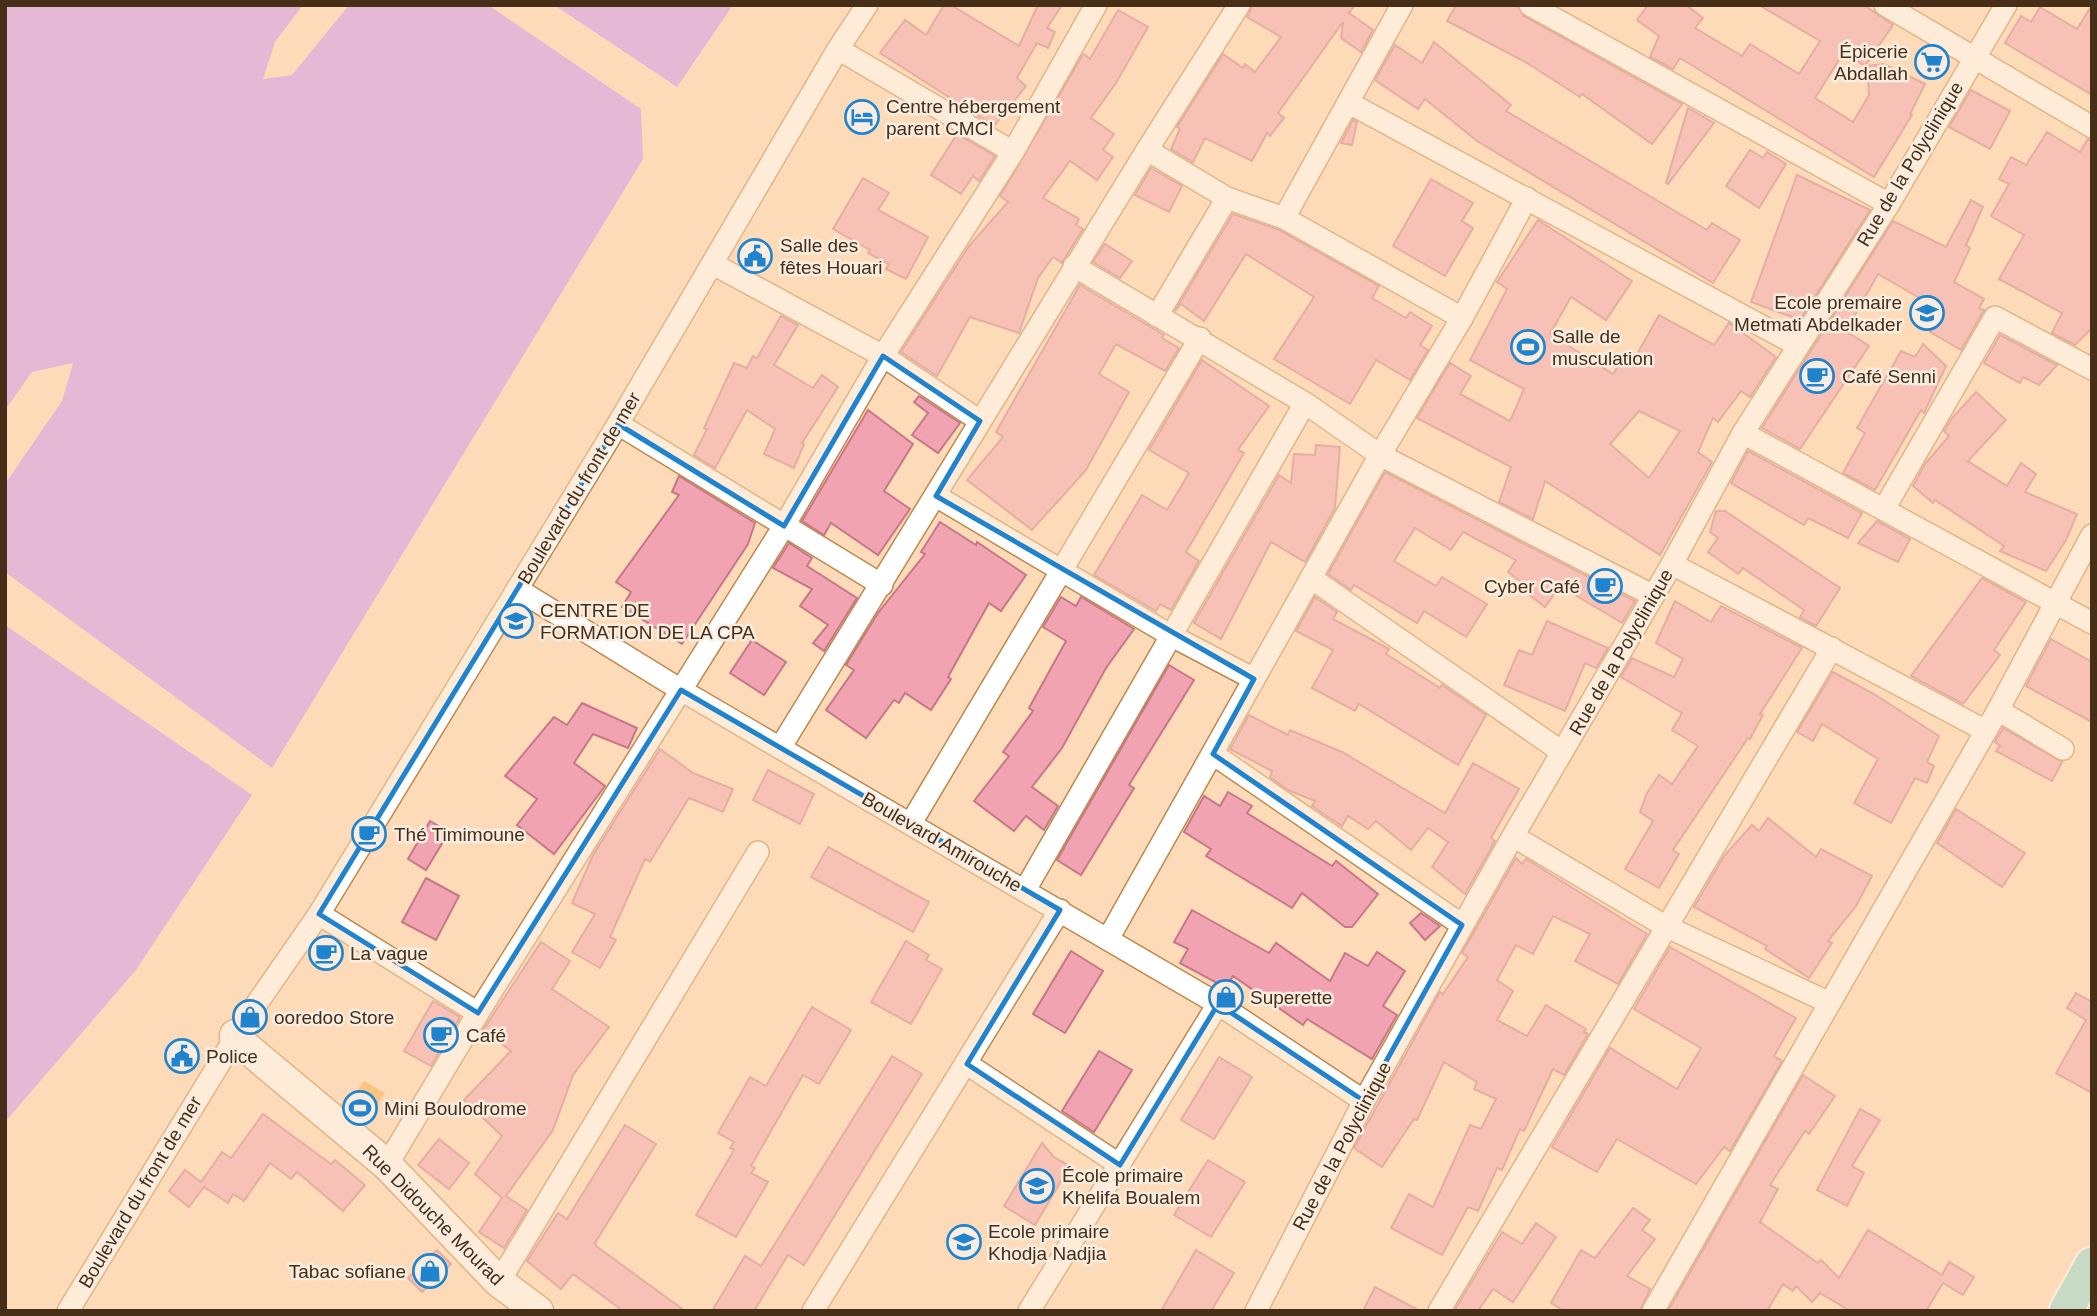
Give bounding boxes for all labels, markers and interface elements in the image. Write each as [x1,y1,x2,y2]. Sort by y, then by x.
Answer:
place label: Épicerie Abdallah [1834,41,1908,84]
supermarket icon: Épicerie Abdallah [1913,43,1951,81]
street label: Rue de la Polyclinique [1853,78,1967,250]
place label: Centre hébergement parent CMCI [886,96,1061,139]
hotel icon: Centre hébergement parent CMCI [843,98,881,136]
place label: Salle des fêtes Houari [780,235,882,278]
public building icon: Salle des fêtes Houari [736,237,774,275]
place label: Ecole premaire Metmati Abdelkader [1734,292,1903,335]
school or university icon: Ecole premaire Metmati Abdelkader [1908,294,1946,332]
place label: Salle de musculation [1552,326,1653,369]
sports icon: Salle de musculation [1509,328,1547,366]
cafe icon: Café Senni [1798,357,1836,395]
place label: Café Senni [1842,366,1936,387]
street label: Boulevard du front de mer [513,388,645,588]
street label: Rue de la Polyclinique [1565,565,1677,739]
cafe icon: Cyber Café [1586,567,1624,605]
place label: Cyber Café [1484,576,1580,597]
place label: CENTRE DE FORMATION DE LA CPA [540,600,755,643]
school or university icon: CENTRE DE FORMATION DE LA CPA [497,602,535,640]
street label: Boulevard Amirouche [859,788,1025,896]
cafe icon: Thé Timimoune [350,815,388,853]
place label: Thé Timimoune [394,824,525,845]
cafe icon: La vague [307,934,345,972]
place label: La vague [350,943,428,964]
shop icon: Superette [1207,978,1245,1016]
place label: Superette [1250,987,1332,1008]
shop icon: ooredoo Store [231,998,269,1036]
place label: ooredoo Store [274,1007,394,1028]
cafe icon: Café [422,1016,460,1054]
place label: Café [466,1025,506,1046]
public building icon: Police [163,1037,201,1075]
place label: Police [206,1046,258,1067]
street label: Rue de la Polyclinique [1289,1058,1395,1234]
sports icon: Mini Boulodrome [341,1089,379,1127]
street label: Boulevard du front de mer [74,1092,206,1292]
place label: Mini Boulodrome [384,1098,527,1119]
street label: Rue Didouche Mourad [358,1140,508,1290]
place label: École primaire Khelifa Boualem [1062,1165,1200,1208]
school or university icon: École primaire Khelifa Boualem [1018,1167,1056,1205]
place label: Ecole primaire Khodja Nadjia [988,1221,1109,1264]
school or university icon: Ecole primaire Khodja Nadjia [945,1223,983,1261]
shop icon: Tabac sofiane [411,1252,449,1290]
place label: Tabac sofiane [289,1261,406,1282]

